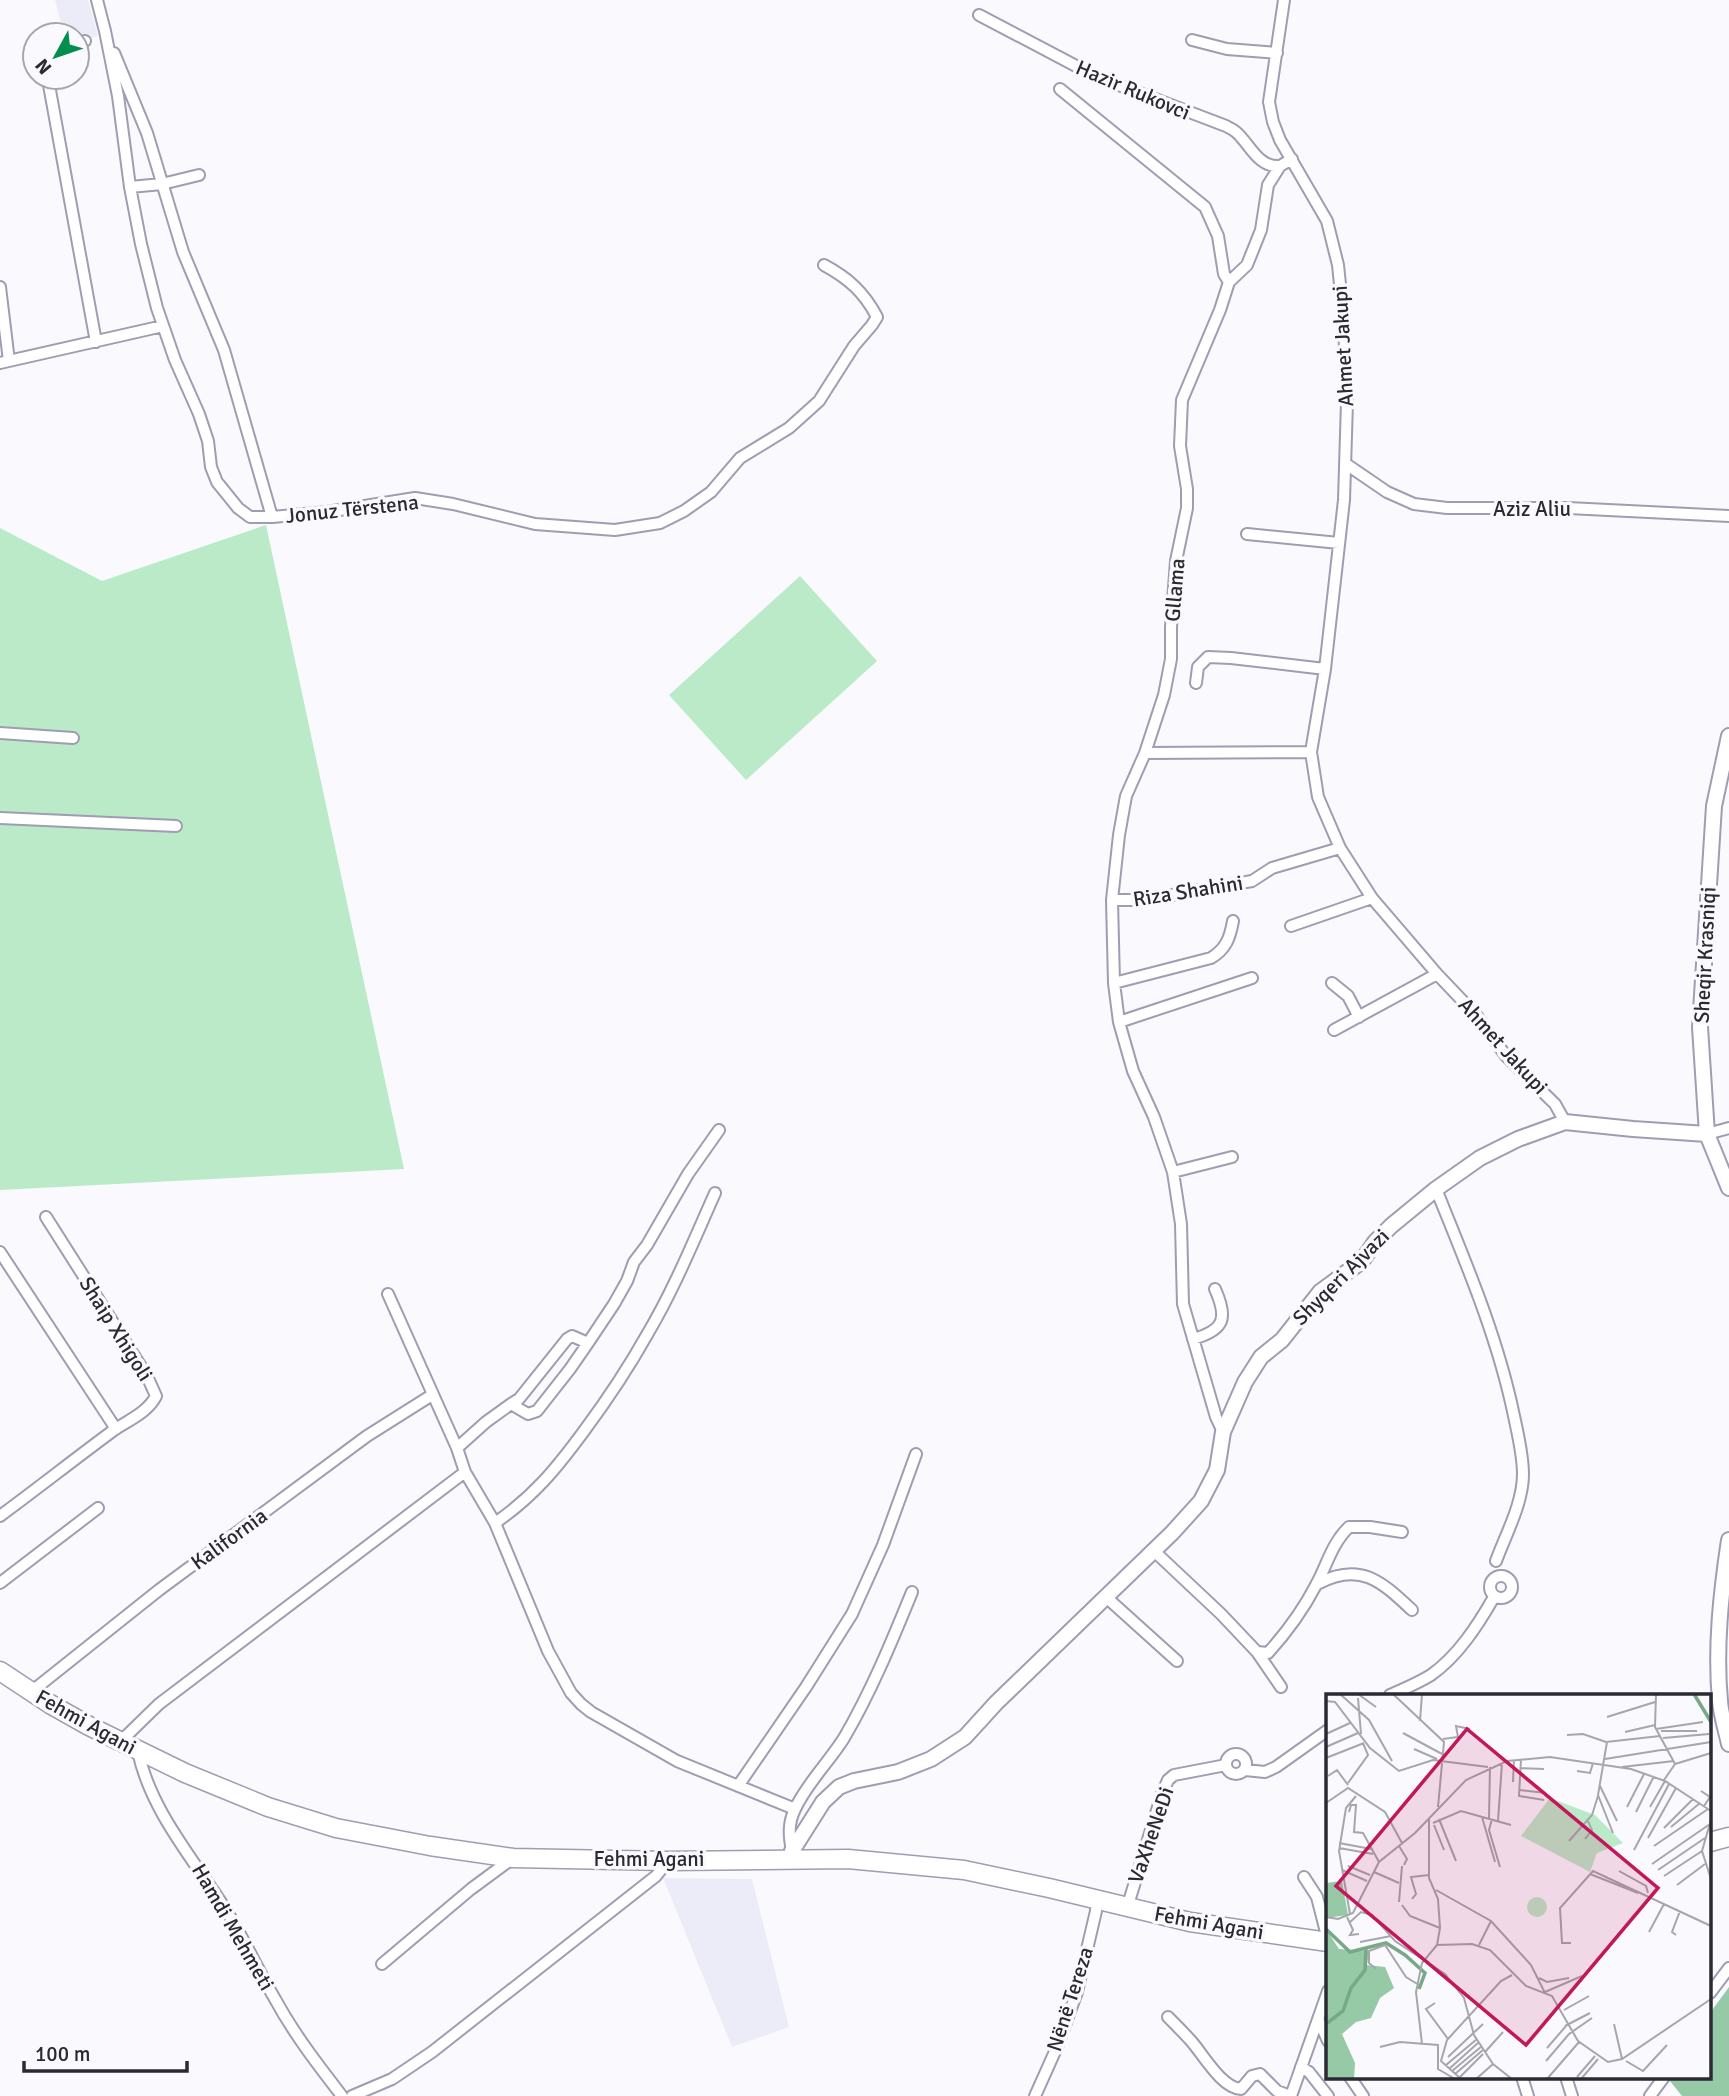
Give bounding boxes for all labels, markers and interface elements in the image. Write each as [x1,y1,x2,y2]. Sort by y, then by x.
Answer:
north arrow [21,21,91,91]
text: N [30,54,57,79]
street label: Hazir Rukovci [1072,54,1194,126]
street label: Ahmet Jakupi [1327,285,1359,407]
street label: Jonuz Tërstena [284,489,420,529]
street label: Aziz Aliu [1493,496,1571,522]
street label: Gllama [1159,557,1191,623]
street label: Riza Shahini [1131,869,1245,913]
street label: Sheqir Krasniqi [1688,886,1722,1024]
street label: Ahmet Jakupi [1453,992,1553,1100]
street label: Shyqeri Ajvazi [1287,1223,1395,1331]
street label: Shaip Xhigoli [74,1272,158,1386]
street label: Kalifornia [186,1503,272,1575]
street label: Fehmi Agani [31,1684,141,1760]
inset map [1326,1694,1712,2078]
street label: VaXheNeDi [1122,1783,1180,1887]
street label: Fehmi Agani [594,1846,704,1872]
street label: Hamdi Mehmeti [186,1859,280,1995]
street label: Fehmi Agani [1152,1901,1266,1945]
street label: Nënë Tereza [1041,1943,1099,2055]
scale bar [24,2030,187,2074]
text: 100 m [35,2041,90,2067]

